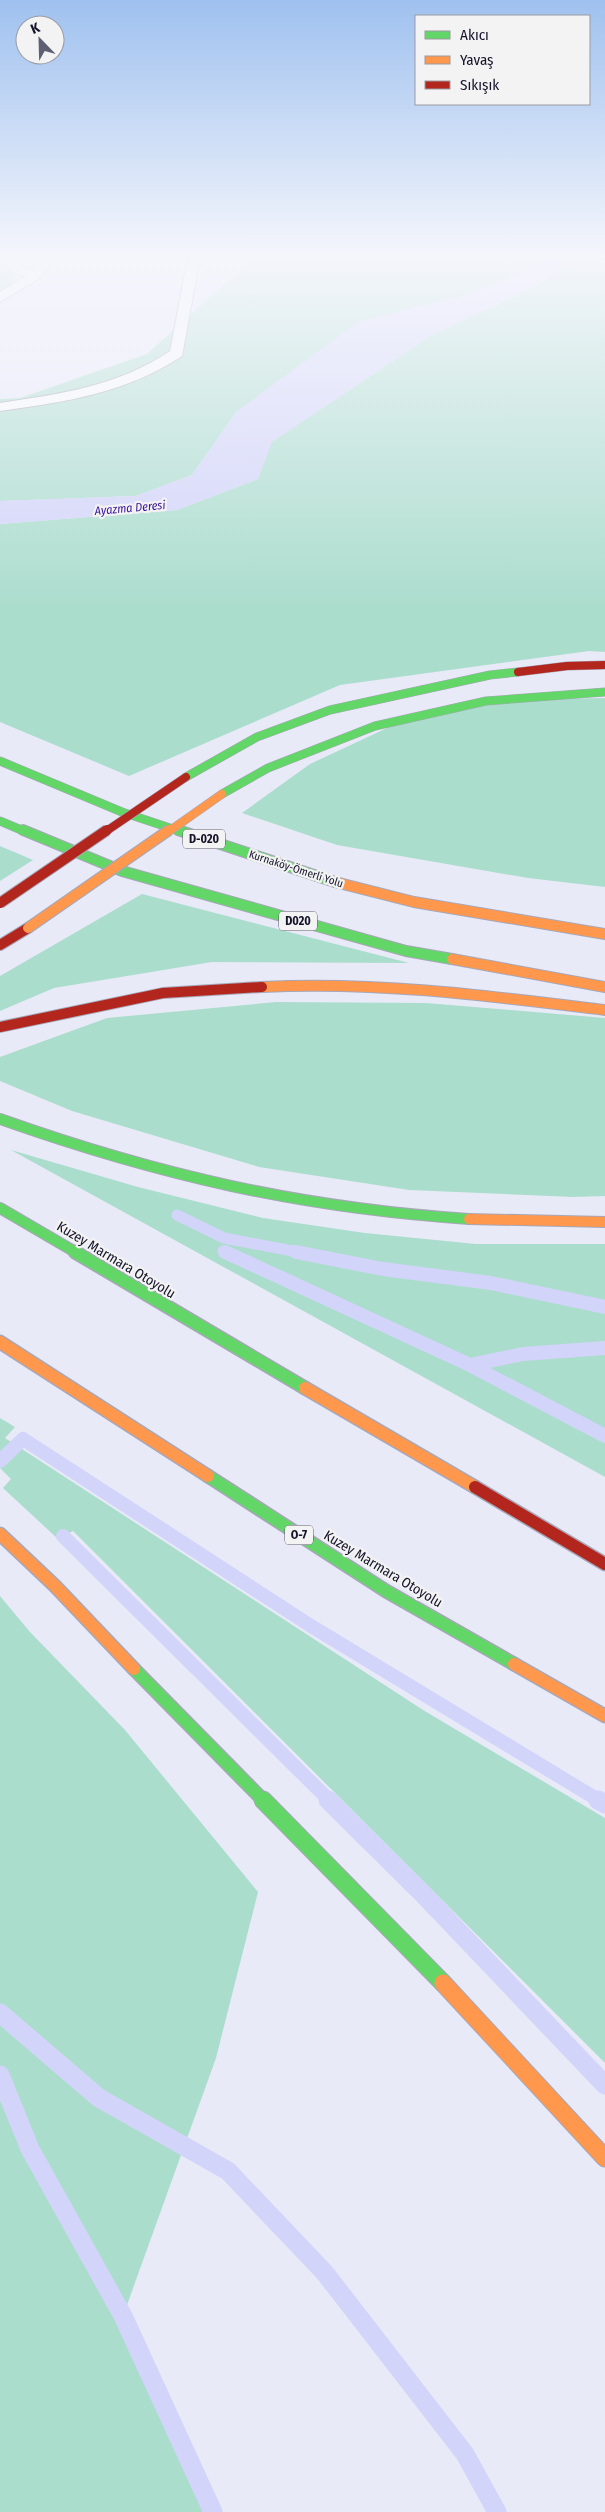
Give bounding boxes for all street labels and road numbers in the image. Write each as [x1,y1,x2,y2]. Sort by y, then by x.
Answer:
road number: D-020 [183,830,225,849]
street label: Kurnaköy-Ömerli Yolu [247,848,345,890]
road number: D020 [279,911,317,930]
street label: Kuzey Marmara Otoyolu [54,1218,178,1302]
road number: O-7 [285,1526,313,1544]
street label: Kuzey Marmara Otoyolu [321,1527,445,1611]

